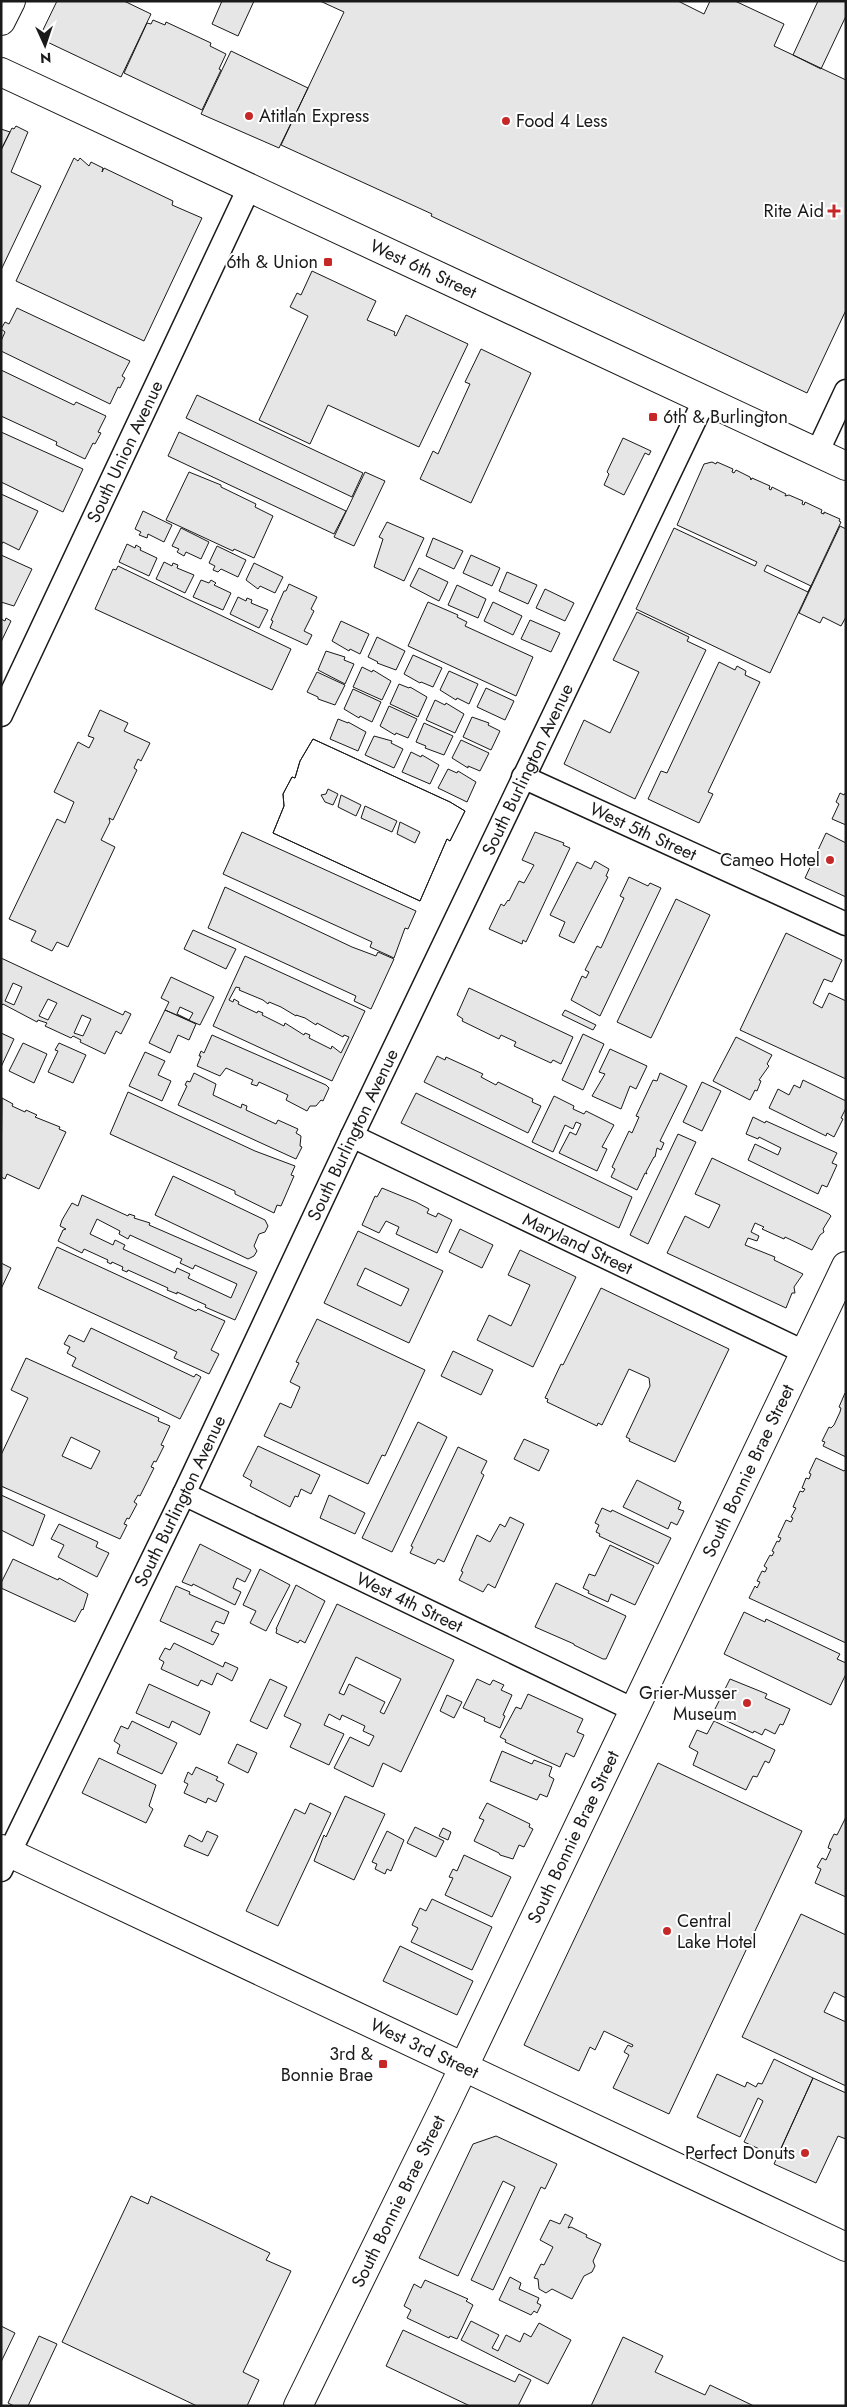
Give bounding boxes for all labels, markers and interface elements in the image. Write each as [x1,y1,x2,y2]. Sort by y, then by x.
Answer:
north arrow [20,20,70,70]
text: N [40,48,52,68]
place label: Atitlan Express [259,103,369,129]
place label: Food 4 Less [516,108,608,134]
marker: Atitlan Express [243,110,255,122]
marker: Food 4 Less [500,115,512,127]
place label: Rite Aid [763,198,824,224]
marker: Rite Aid [828,205,840,217]
street label: West 6th Street [366,233,482,305]
place label: 6th & Union [226,249,318,275]
marker: 6th & Union [322,256,334,268]
street label: South Union Avenue [80,376,170,527]
place label: 6th & Burlington [663,404,788,430]
marker: 6th & Burlington [647,411,659,423]
street label: South Burlington Avenue [475,679,580,860]
street label: West 5th Street [585,796,701,868]
place label: Cameo Hotel [720,847,820,873]
marker: Cameo Hotel [824,854,836,866]
street label: South Burlington Avenue [301,1045,405,1225]
street label: Maryland Street [518,1206,637,1281]
street label: South Bonnie Brae Street [696,1379,801,1562]
street label: South Burlington Avenue [128,1411,232,1591]
street label: West 4th Street [352,1566,468,1639]
place label: Grier-Musser Museum [639,1680,738,1727]
marker: Grier-Musser Museum [741,1697,753,1709]
street label: South Bonnie Brae Street [521,1746,626,1928]
place label: Central Lake Hotel [677,1908,757,1955]
marker: Central Lake Hotel [661,1925,673,1937]
street label: West 3rd Street [366,2012,484,2085]
place label: 3rd & Bonnie Brae [281,2041,373,2088]
marker: 3rd & Bonnie Brae [377,2058,389,2070]
street label: South Bonnie Brae Street [345,2110,452,2292]
place label: Perfect Donuts [685,2140,795,2166]
marker: Perfect Donuts [799,2147,811,2159]

